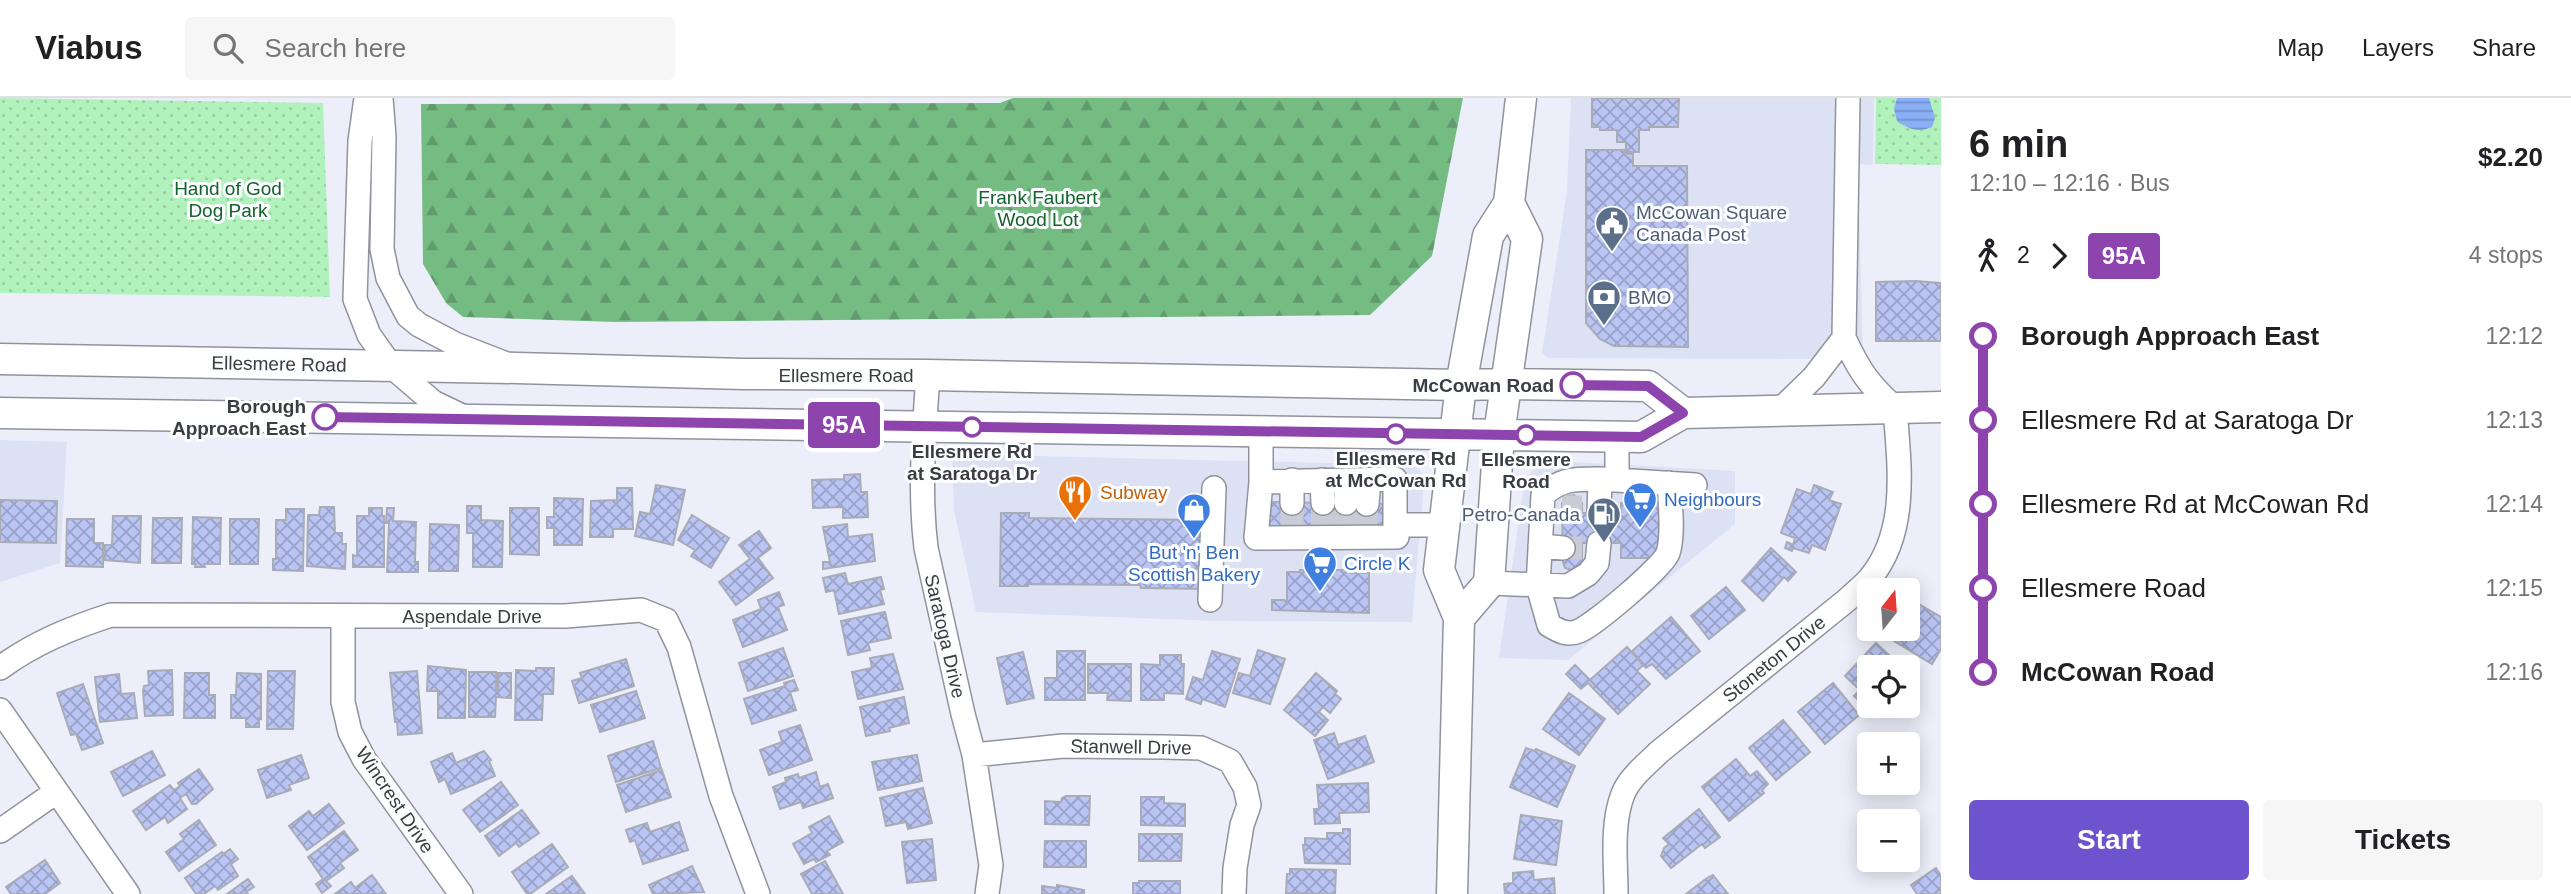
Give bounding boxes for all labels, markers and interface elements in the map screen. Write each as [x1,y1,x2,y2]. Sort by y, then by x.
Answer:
search box [185,17,675,80]
text: Viabus [35,29,143,66]
icon: search [209,29,247,67]
text: Search here [265,33,406,63]
text: Map [2277,34,2324,61]
text: Layers [2362,34,2434,61]
text: Share [2472,34,2536,61]
text: 6 min [1969,123,2068,165]
text: $2.20 [2478,142,2543,172]
text: 12:10 – 12:16 · Bus [1969,170,2170,196]
park label: Hand of God Dog Park [174,178,282,221]
park label: Frank Faubert Wood Lot [978,187,1098,230]
place label: McCowan Square Canada Post [1636,202,1787,245]
public building icon: McCowan Square Canada Post [1593,204,1631,253]
icon: walk [1969,237,2007,275]
icon: forward [2040,237,2078,275]
text: 2 [2017,242,2030,268]
text: 95A [2102,242,2146,269]
text: 4 stops [2469,242,2543,268]
bank icon: BMO [1585,278,1623,327]
place label: BMO [1628,287,1671,308]
text: Borough Approach East [2021,321,2319,351]
text: 12:12 [2485,323,2543,349]
street label: Ellesmere Road [211,352,347,376]
street label: Ellesmere Road [778,365,914,386]
marker: McCowan Road [1560,372,1586,398]
place label: McCowan Road [1413,375,1554,396]
place label: Borough Approach East [172,396,307,439]
line badge: 95A [804,402,884,448]
marker: Borough Approach East [312,404,338,430]
text: Ellesmere Rd at Saratoga Dr [2021,405,2353,435]
text: 12:13 [2485,407,2543,433]
text: 95A [822,411,866,438]
marker: Ellesmere Rd at Saratoga Dr [962,417,982,437]
marker: Ellesmere Rd at McCowan Rd [1386,424,1406,444]
marker: Ellesmere Road [1516,425,1536,445]
place label: Ellesmere Rd at Saratoga Dr [907,441,1038,484]
place label: Ellesmere Rd at McCowan Rd [1325,448,1467,491]
place label: Ellesmere Road [1481,449,1571,492]
restaurant icon: Subway [1056,473,1094,522]
supermarket icon: Neighbours [1621,480,1659,529]
place label: Subway [1100,482,1168,503]
place label: Neighbours [1664,489,1761,510]
text: Ellesmere Rd at McCowan Rd [2021,489,2369,519]
shop icon: But 'n' Ben Scottish Bakery [1175,491,1213,540]
text: 12:14 [2485,491,2543,517]
fuel station icon: Petro-Canada [1585,495,1623,544]
place label: Petro-Canada [1462,504,1580,525]
place label: But 'n' Ben Scottish Bakery [1128,542,1260,585]
supermarket icon: Circle K [1301,544,1339,593]
place label: Circle K [1344,553,1411,574]
street label: Saratoga Drive [921,572,969,700]
text: Ellesmere Road [2021,573,2206,603]
text: 12:15 [2485,575,2543,601]
north arrow [1857,578,1920,640]
map controls [1857,578,1920,872]
street label: Aspendale Drive [402,606,542,627]
street label: Stoneton Drive [1719,611,1829,707]
button: locate [1857,655,1920,718]
text: McCowan Road [2021,657,2215,687]
text: 12:16 [2485,659,2543,685]
button: + [1857,732,1920,795]
street label: Stanwell Drive [1070,735,1192,759]
street label: Wincrest Drive [352,743,438,857]
button: Start [1969,800,2249,880]
button: Tickets [2263,800,2543,880]
button: − [1857,809,1920,872]

